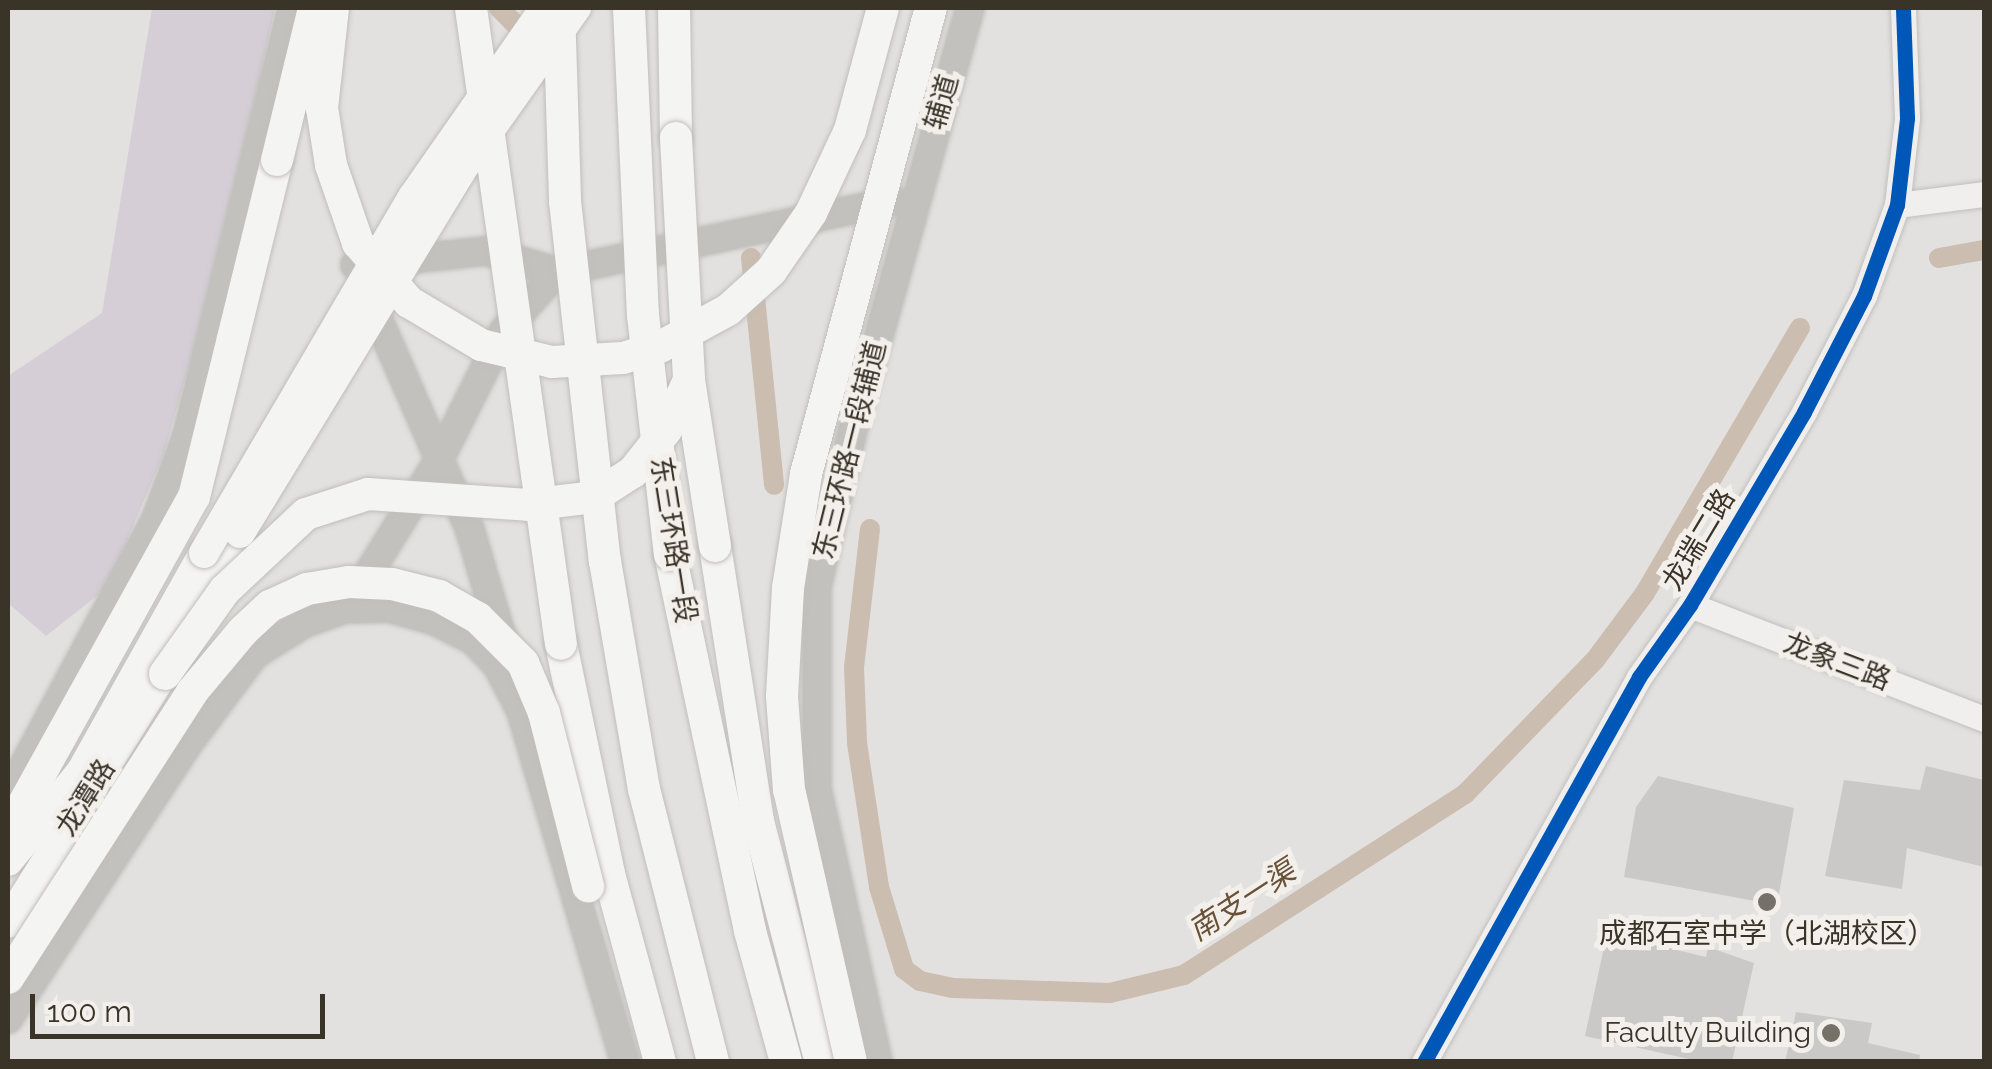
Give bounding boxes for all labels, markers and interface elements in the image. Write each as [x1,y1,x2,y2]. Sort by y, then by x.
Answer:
street label: 辅道 [918,70,966,134]
street label: 东三环路一段辅道 [807,337,893,563]
street label: 东三环路一段 [643,454,703,626]
street label: 龙瑞二路 [1656,483,1742,597]
street label: 龙象三路 [1779,626,1895,698]
street label: 龙潭路 [49,753,123,843]
water label: 南支一渠 [1182,853,1302,949]
marker: 成都石室中学（北湖校区） [1756,891,1778,913]
place label: 成都石室中学（北湖校区） [1599,917,1935,951]
scale bar [35,974,330,1036]
text: 100 m [47,994,132,1029]
place label: Faculty Building [1604,1016,1811,1050]
marker: Faculty Building [1820,1022,1842,1044]

